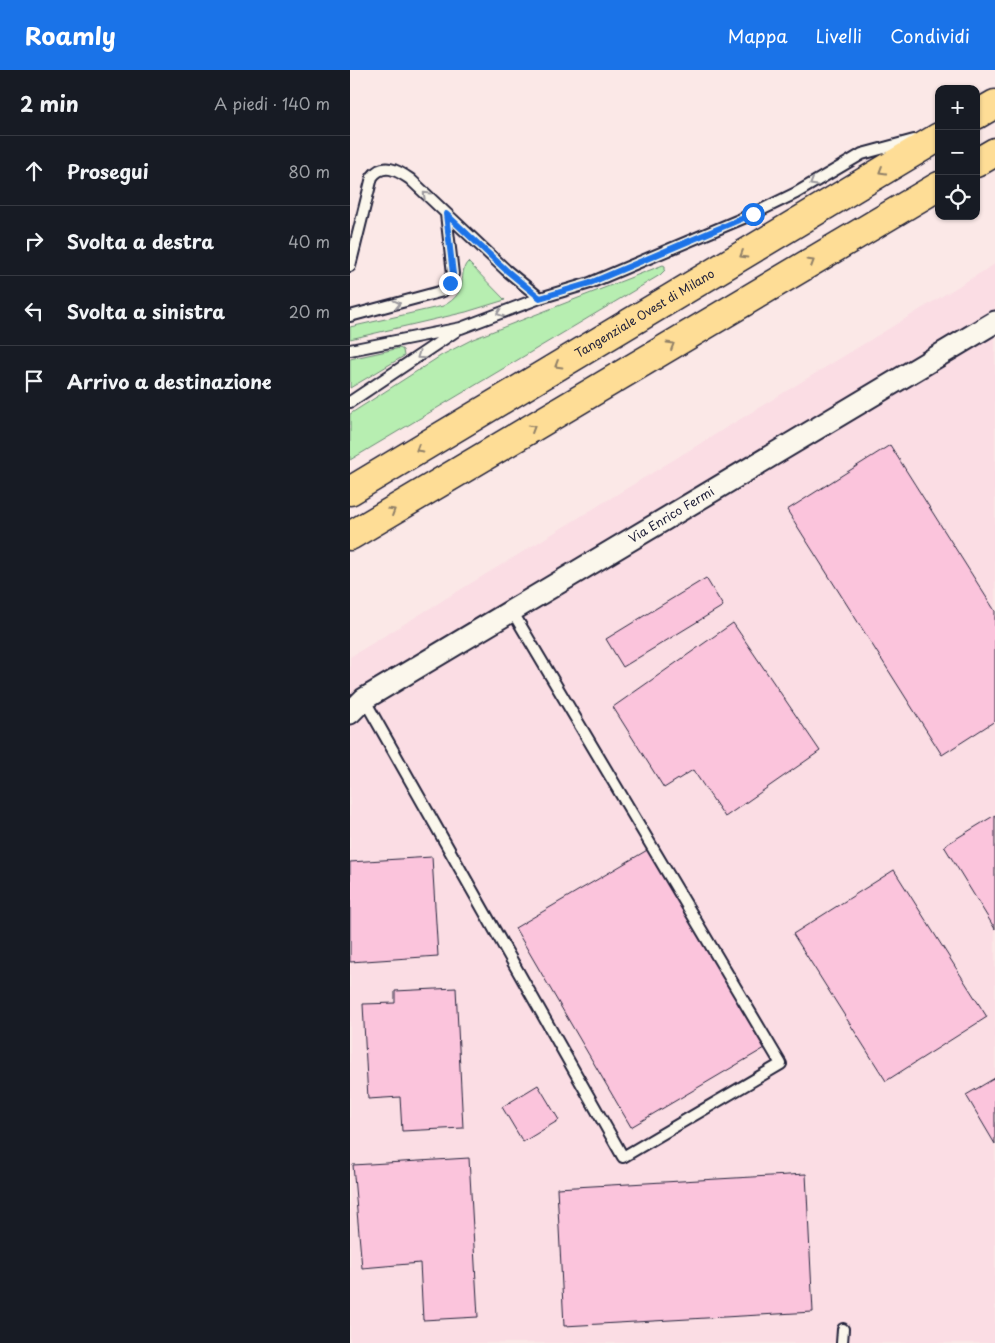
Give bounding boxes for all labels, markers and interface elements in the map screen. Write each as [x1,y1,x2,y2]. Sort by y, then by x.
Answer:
text: Roamly [25,17,116,53]
text: Mappa [728,22,788,49]
text: Livelli [816,22,862,49]
text: Condividi [890,22,970,49]
map controls [935,85,980,220]
button: + [935,85,980,130]
text: 2 min [20,87,79,119]
text: A piedi · 140 m [214,91,330,115]
button: − [935,130,980,175]
icon: ahead [20,157,48,185]
text: Prosegui [67,157,149,185]
text: 80 m [288,159,330,183]
one-way arrow [878,165,887,175]
button: locate [935,175,980,220]
one-way arrow [809,176,818,186]
one-way arrow [423,192,432,201]
route start [742,203,765,226]
icon: right [20,227,48,255]
text: Svolta a destra [67,227,214,255]
text: 40 m [288,229,330,253]
one-way arrow [739,248,748,258]
one-way arrow [805,259,814,269]
street label: Tangenziale Ovest di Milano [571,264,718,362]
route end [439,272,462,295]
icon: left [20,297,48,325]
text: Svolta a sinistra [67,297,225,325]
text: 20 m [289,299,330,323]
one-way arrow [393,299,402,310]
one-way arrow [496,307,505,317]
one-way arrow [666,341,675,351]
one-way arrow [417,350,426,359]
one-way arrow [555,359,564,369]
icon: arrive [20,367,48,395]
text: Arrivo a destinazione [67,367,272,395]
one-way arrow [526,424,535,434]
one-way arrow [416,443,425,453]
street label: Via Enrico Fermi [625,482,717,547]
one-way arrow [386,508,395,518]

